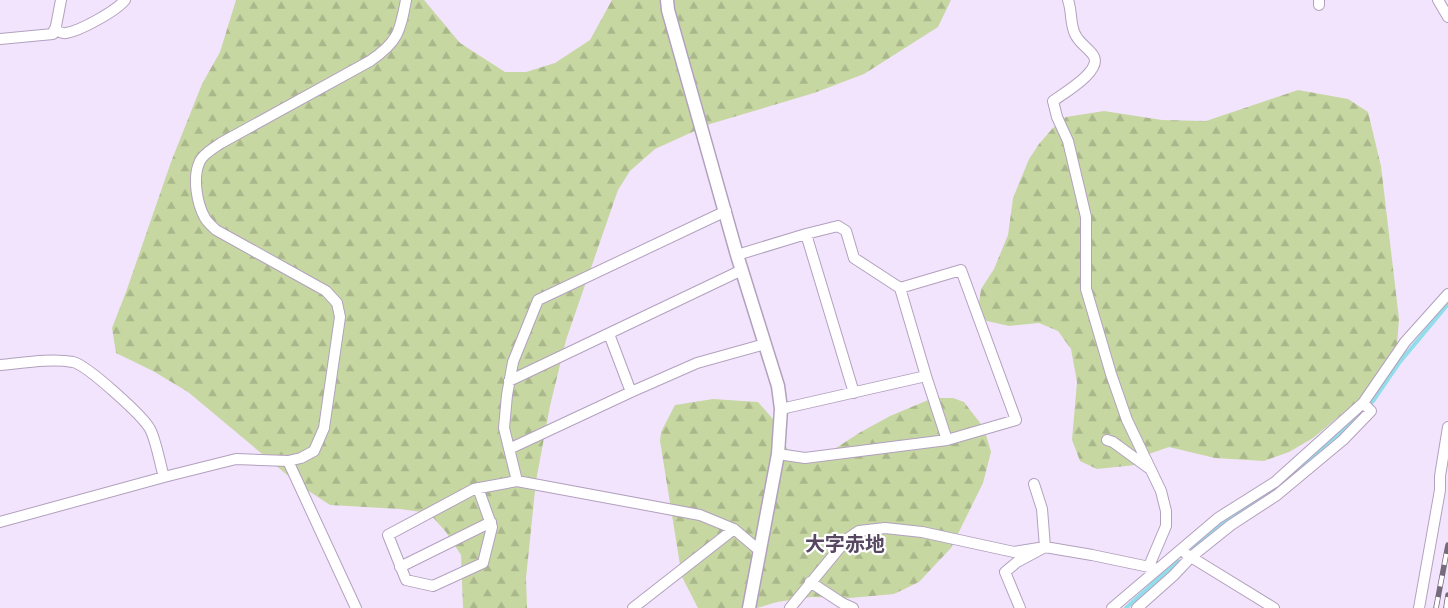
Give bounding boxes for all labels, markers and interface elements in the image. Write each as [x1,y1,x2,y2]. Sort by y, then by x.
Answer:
district label: 大字赤地 [805,531,885,556]

